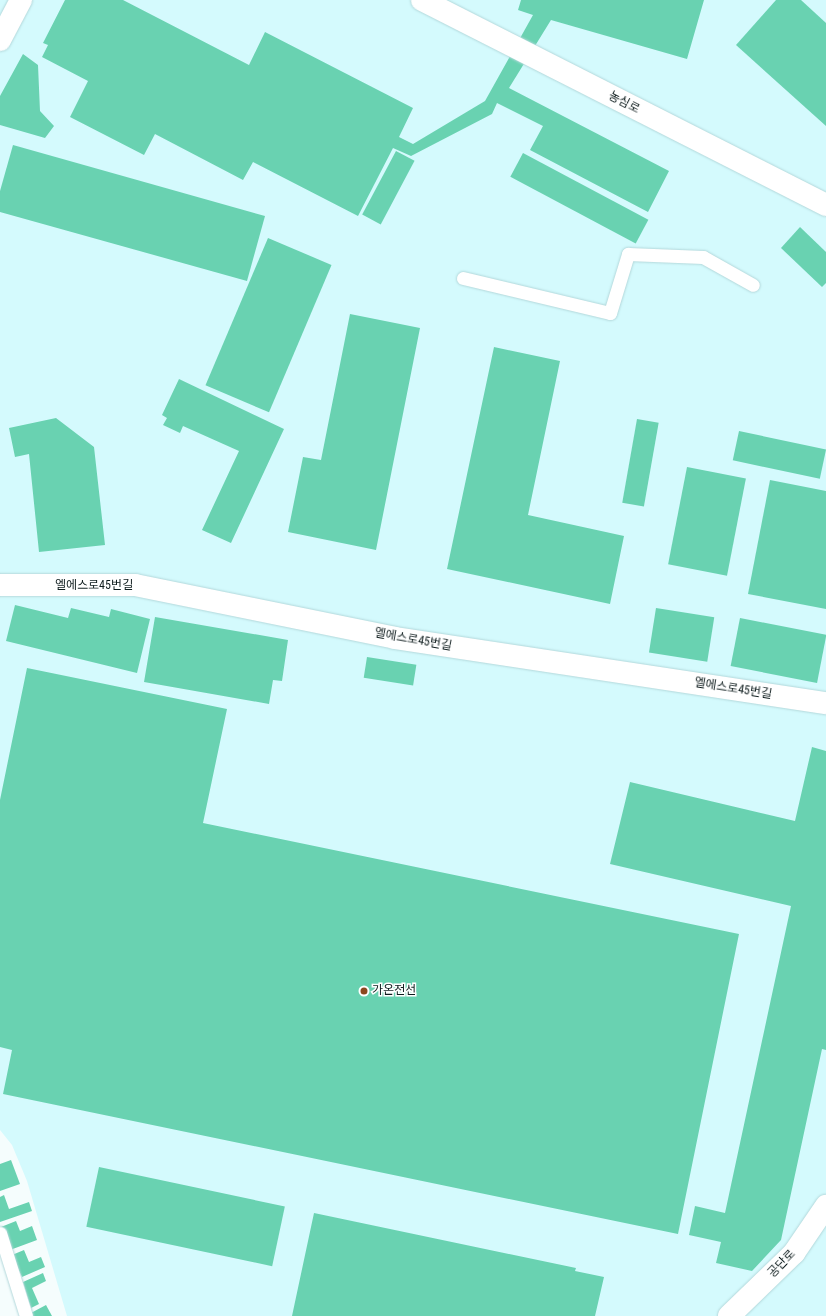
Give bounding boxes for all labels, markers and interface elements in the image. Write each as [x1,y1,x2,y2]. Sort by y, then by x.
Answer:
street label: 농심로 [606,89,642,117]
street label: 엘에스로45번길 [55,579,133,593]
street label: 엘에스로45번길 [373,626,453,654]
street label: 엘에스로45번길 [693,676,773,702]
place label: 가온전선 [372,984,416,998]
marker: 가온전선 [359,986,369,996]
street label: 공단로 [765,1247,799,1281]

